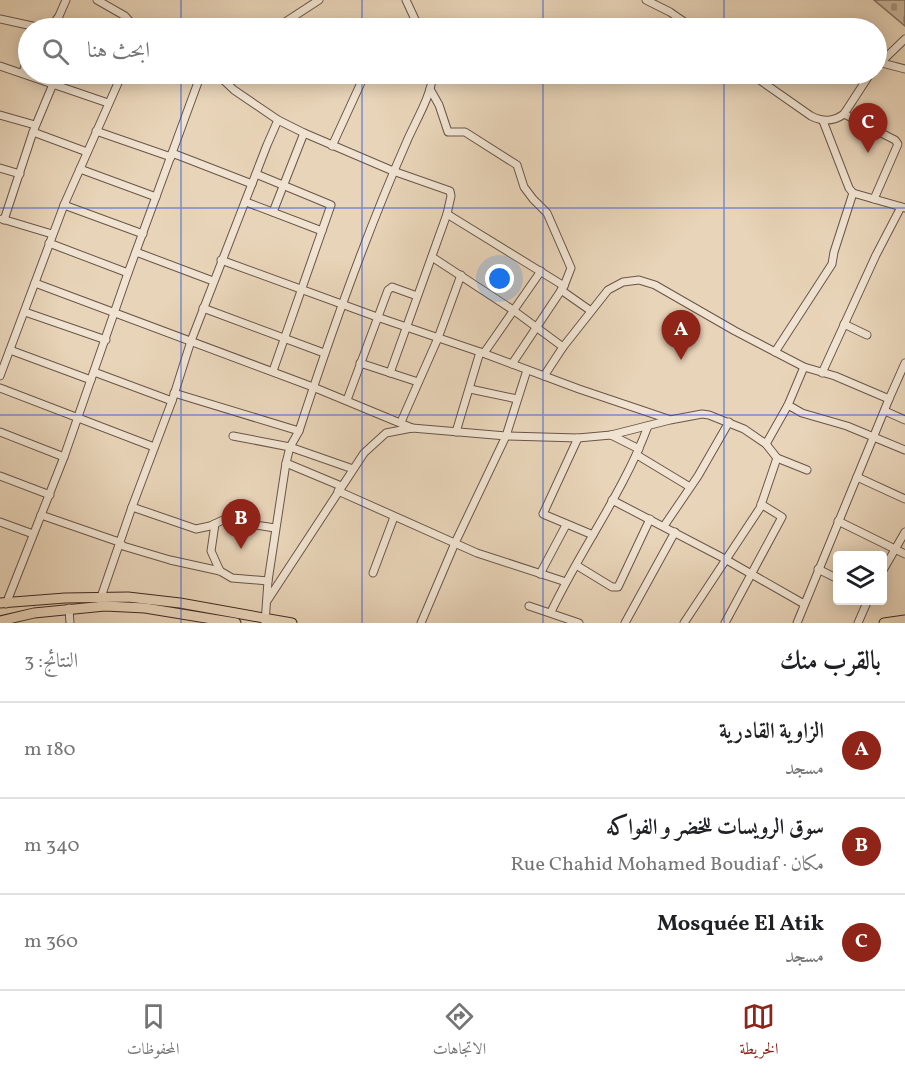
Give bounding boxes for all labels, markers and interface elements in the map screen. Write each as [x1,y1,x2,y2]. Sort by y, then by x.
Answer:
search box [18,18,887,84]
icon: search [39,35,72,68]
text: ابحث هنا [87,36,150,67]
pin: C [848,104,888,153]
your location [485,264,514,293]
pin: A [662,310,700,360]
pin: B [222,500,260,549]
map controls [833,551,887,605]
button: layers [833,551,887,605]
text: بالقرب منك [780,644,881,680]
text: النتائج: 3 [24,648,78,676]
text: الزاوية القادرية [719,717,824,748]
text: 180 m [24,736,76,764]
text: A [854,736,869,764]
text: مسجد [785,755,824,783]
text: سوق الرويسات للخضر و الفواكه [606,813,824,844]
text: 340 m [24,832,80,860]
text: B [855,832,868,860]
text: مكان · Rue Chahid Mohamed Boudiaf [510,851,824,879]
text: Mosquée El Atik [657,909,824,940]
text: 360 m [24,928,78,956]
text: C [855,928,868,956]
text: مسجد [785,943,824,971]
tab: المحفوظات [127,1000,179,1064]
tab: الاتجاهات [433,1000,486,1064]
tab: الخريطة [739,1000,778,1064]

